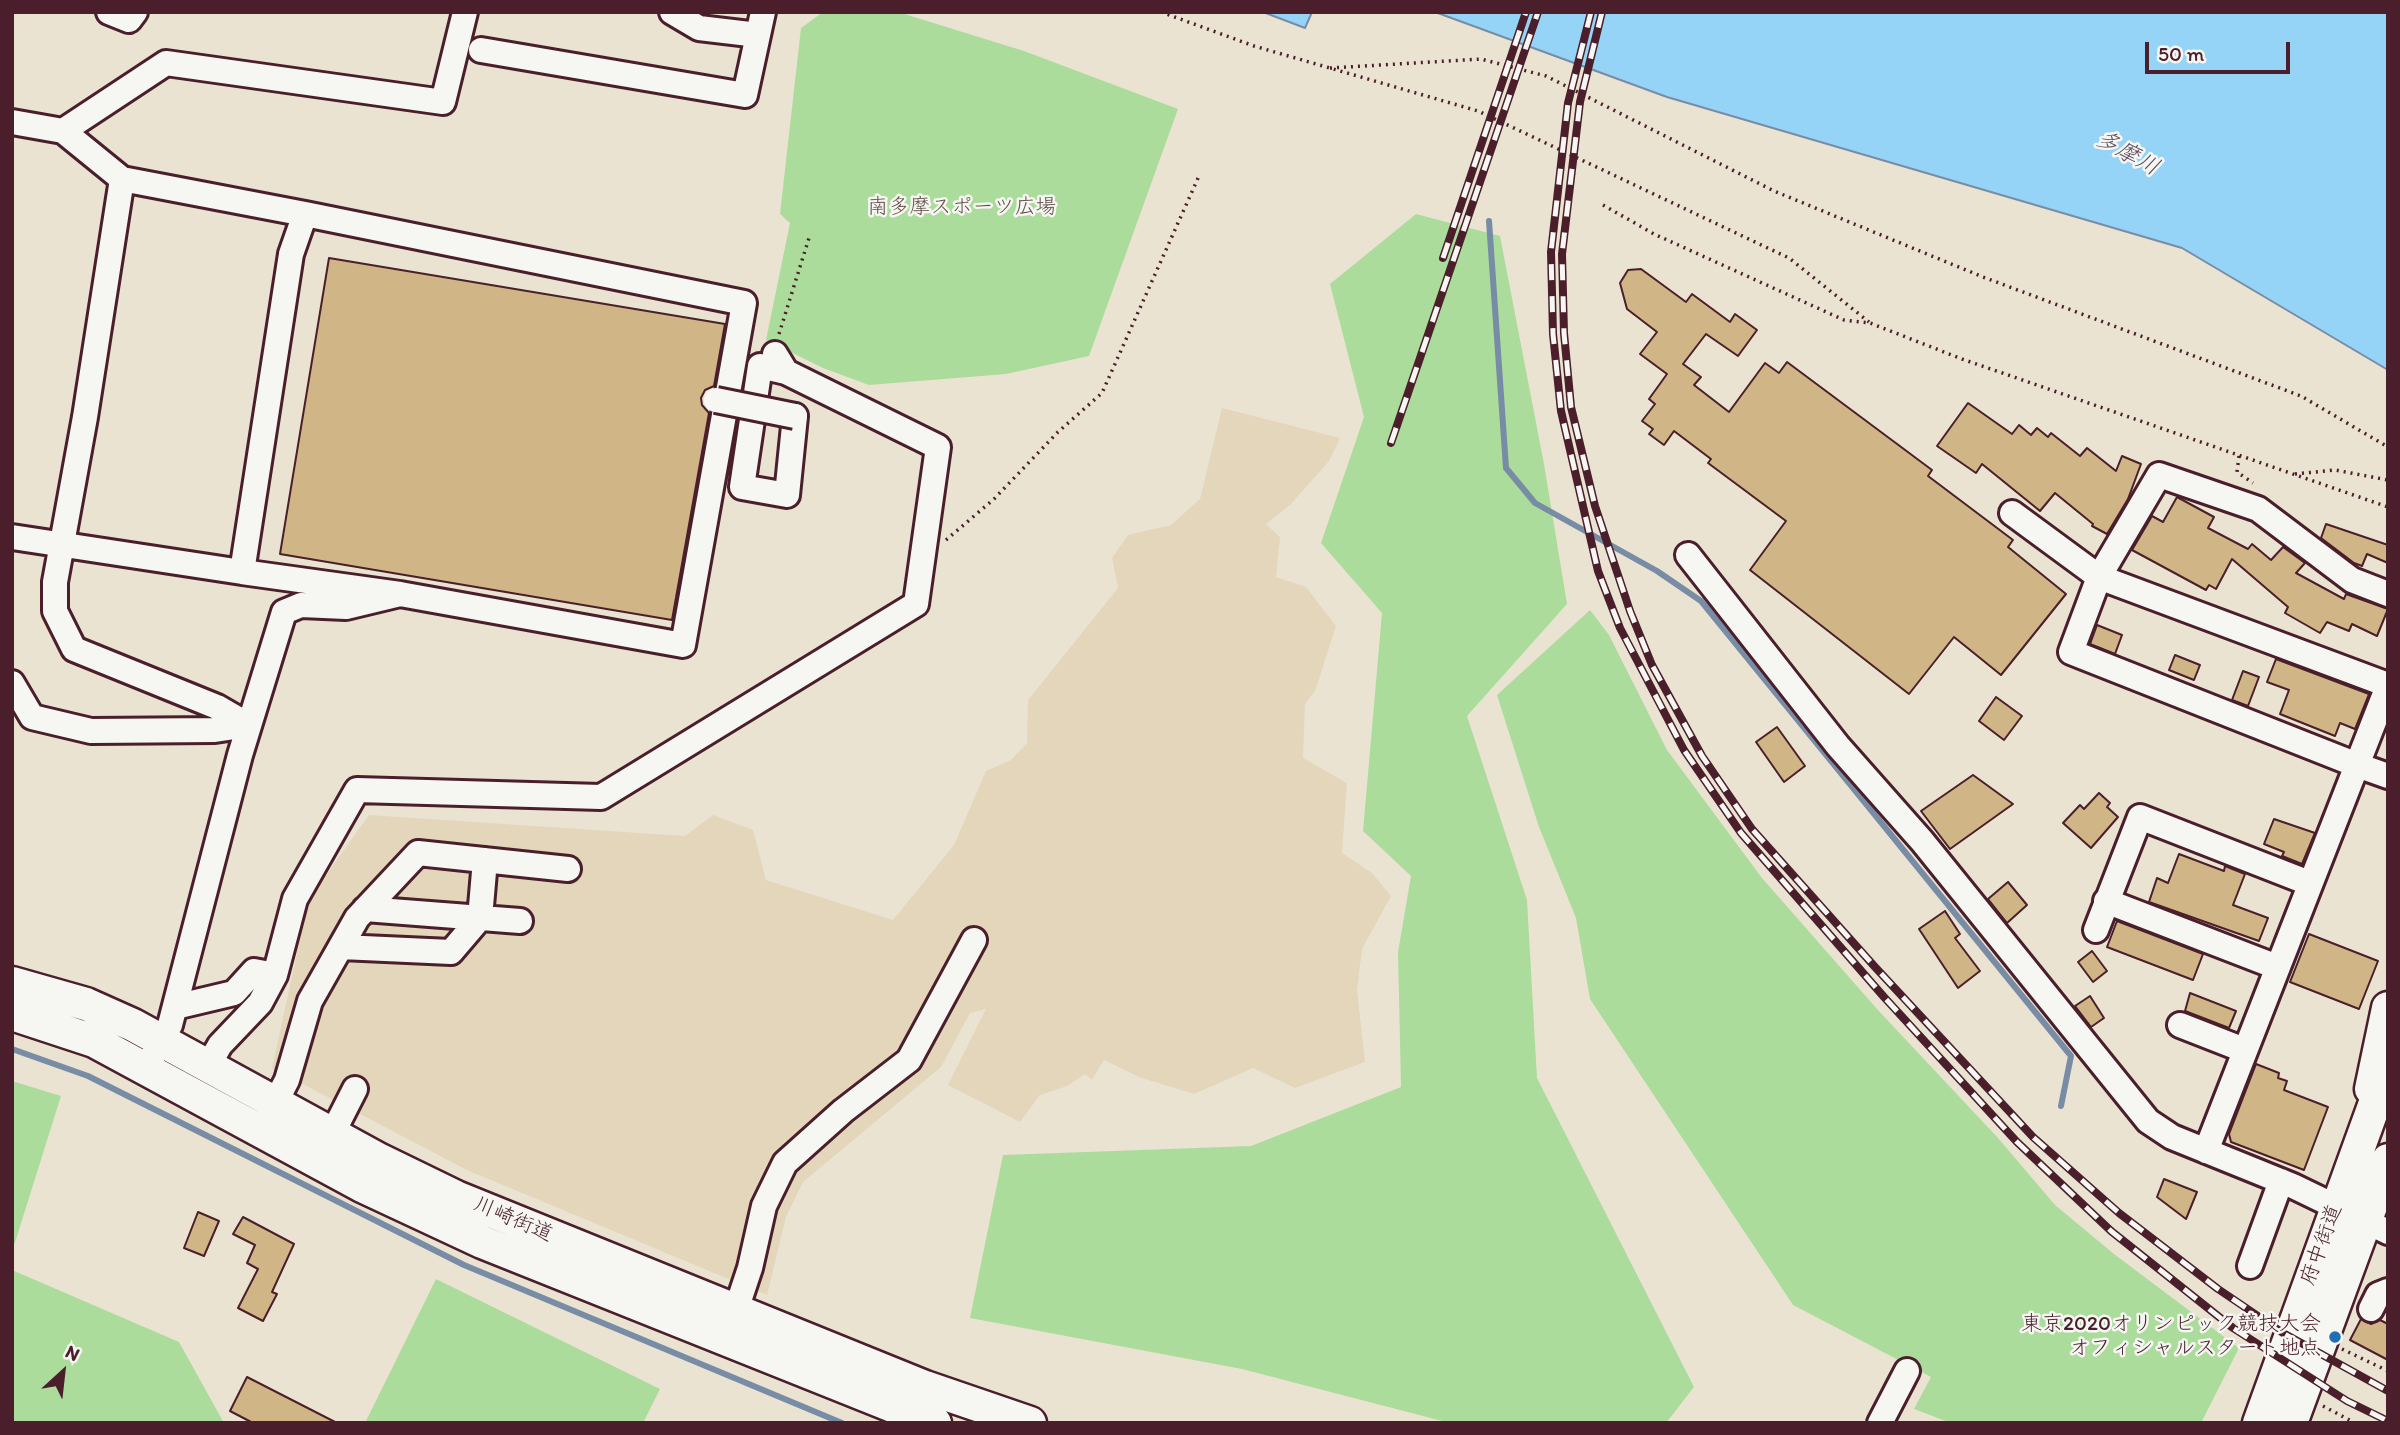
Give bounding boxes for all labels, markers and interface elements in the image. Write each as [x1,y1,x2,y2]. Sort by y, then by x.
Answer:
scale bar [2148,28,2293,72]
text: 50 m [2158,41,2204,66]
water label: 多摩川 [2090,125,2164,183]
park label: 南多摩スポーツ広場 [868,195,1056,221]
street label: 川崎街道 [469,1192,557,1248]
street label: 府中街道 [2296,1201,2348,1289]
place label: 東京2020オリンピック競技大会 オフィシャルスタート地点 [2021,1312,2321,1362]
marker: 東京2020オリンピック競技大会 オフィシャルスタート地点 [2327,1329,2343,1345]
north arrow [28,1337,98,1407]
text: N [62,1340,84,1366]

